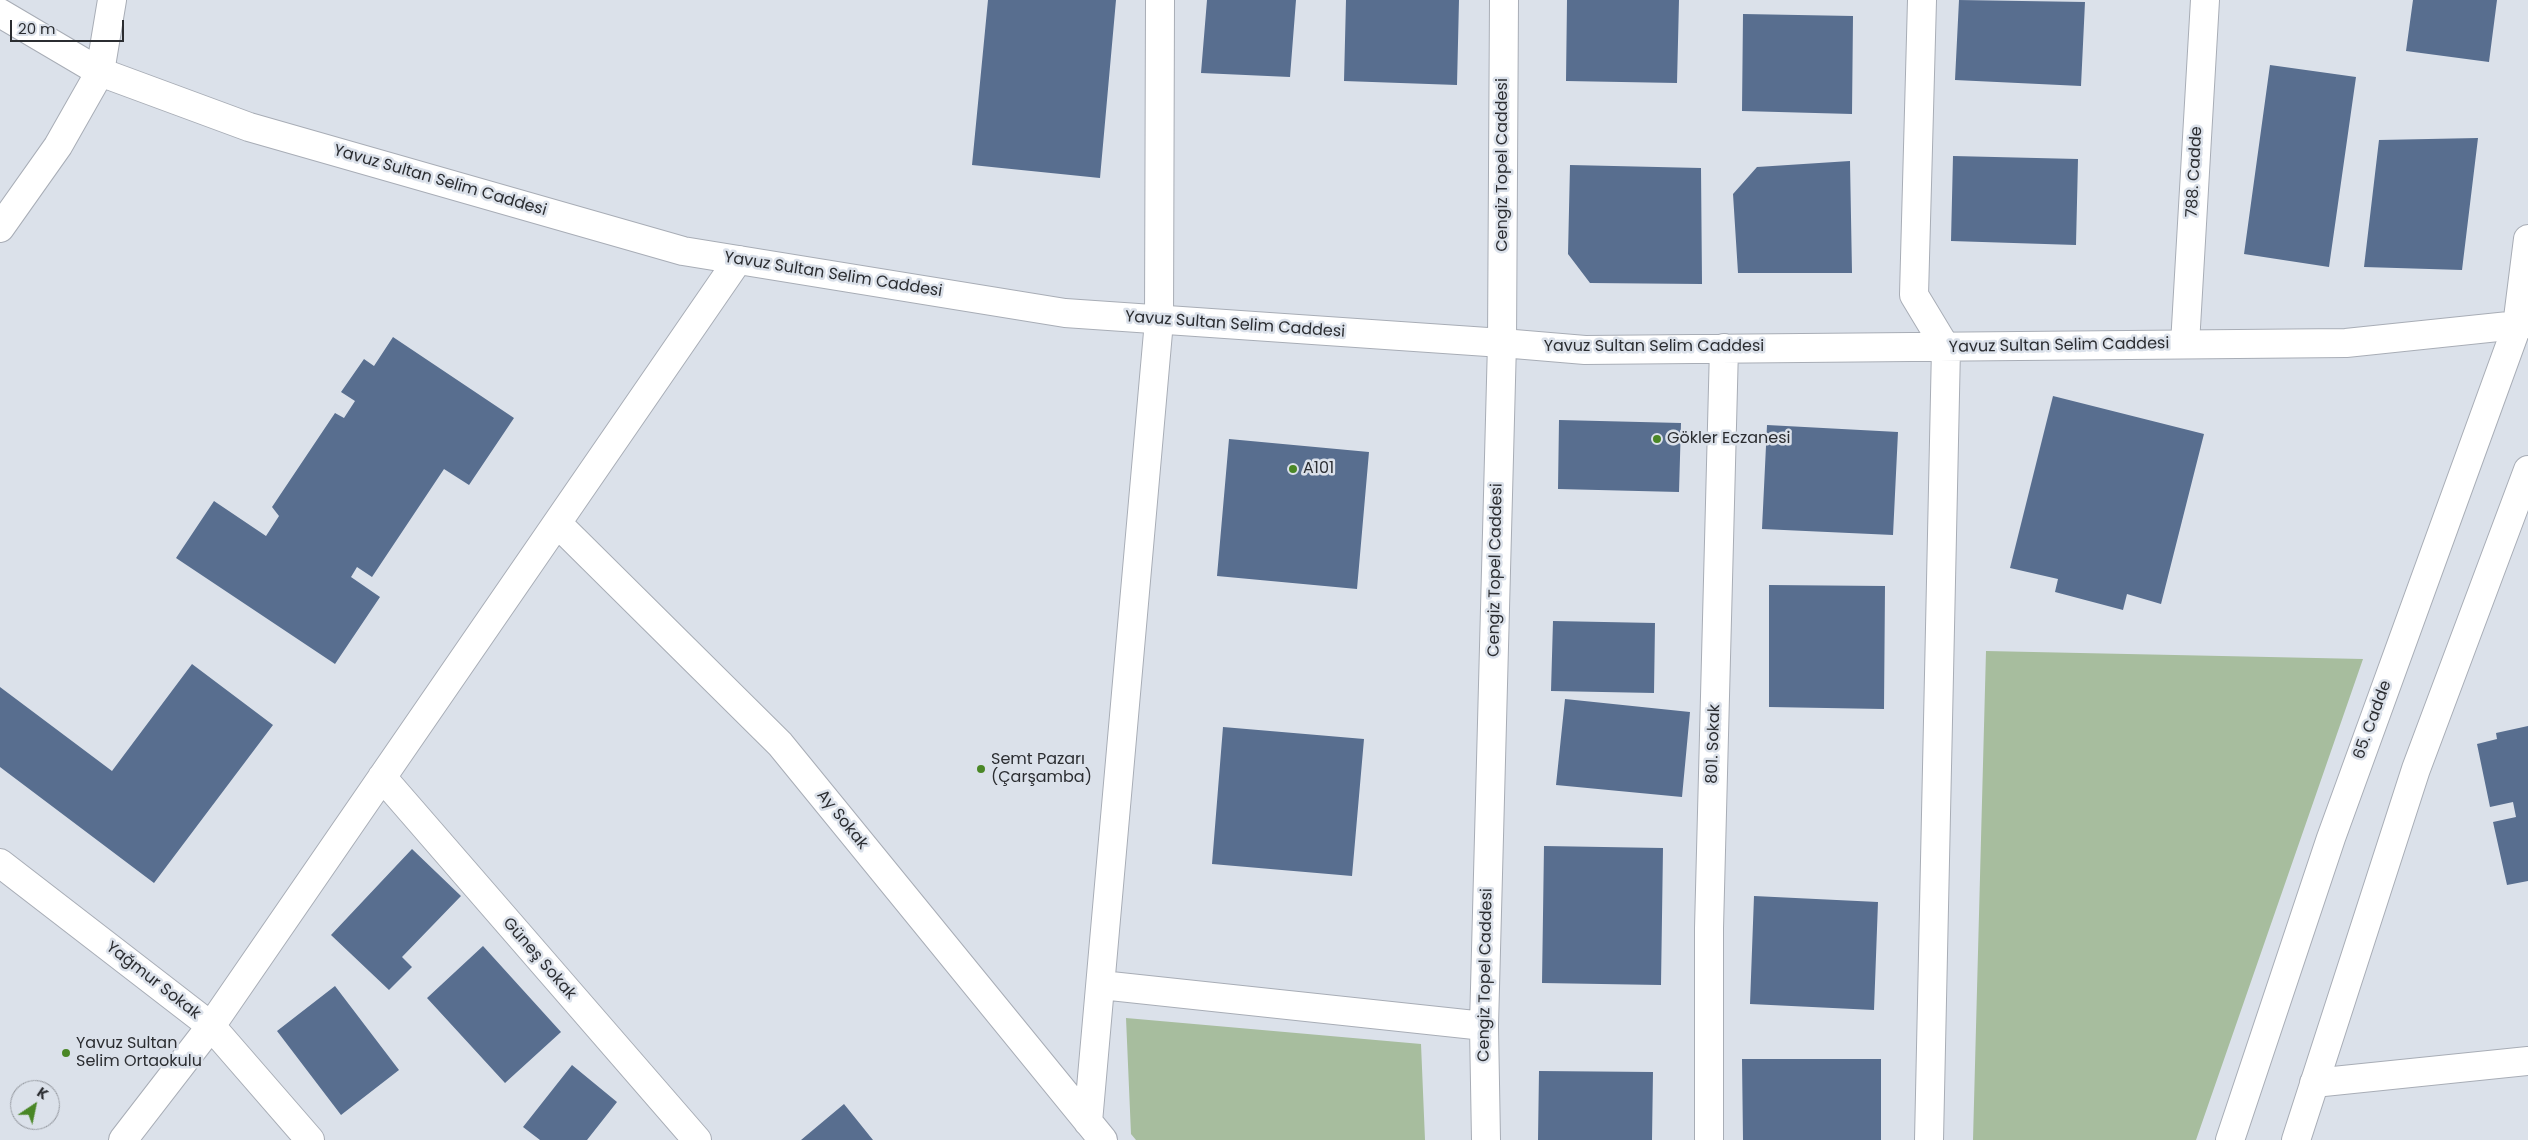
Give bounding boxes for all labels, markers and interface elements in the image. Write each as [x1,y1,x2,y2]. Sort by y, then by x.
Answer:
scale bar [12,10,126,42]
text: 20 m [18,18,56,39]
street label: Cengiz Topel Caddesi [1493,78,1513,252]
street label: 788. Cadde [2183,126,2207,218]
street label: Yavuz Sultan Selim Caddesi [331,141,549,221]
street label: Yavuz Sultan Selim Caddesi [723,248,943,302]
street label: Yavuz Sultan Selim Caddesi [1124,308,1346,342]
street label: Yavuz Sultan Selim Caddesi [1949,334,2169,358]
street label: Yavuz Sultan Selim Caddesi [1544,337,1764,357]
place label: Gökler Eczanesi [1667,429,1790,449]
marker: Gökler Eczanesi [1651,433,1663,445]
place label: A101 [1303,459,1334,479]
marker: A101 [1287,463,1299,475]
street label: Cengiz Topel Caddesi [1485,483,1507,657]
street label: 65. Cadde [2350,678,2396,762]
street label: 801. Sokak [1703,704,1725,784]
place label: Semt Pazarı (Çarşamba) [991,750,1092,788]
marker: Semt Pazarı (Çarşamba) [975,763,987,775]
street label: Ay Sokak [812,786,872,854]
street label: Cengiz Topel Caddesi [1475,888,1497,1062]
street label: Güneş Sokak [498,914,580,1004]
street label: Yağmur Sokak [102,938,204,1024]
place label: Yavuz Sultan Selim Ortaokulu [76,1034,202,1072]
marker: Yavuz Sultan Selim Ortaokulu [60,1047,72,1059]
north arrow [10,1080,60,1130]
text: K [33,1082,52,1104]

